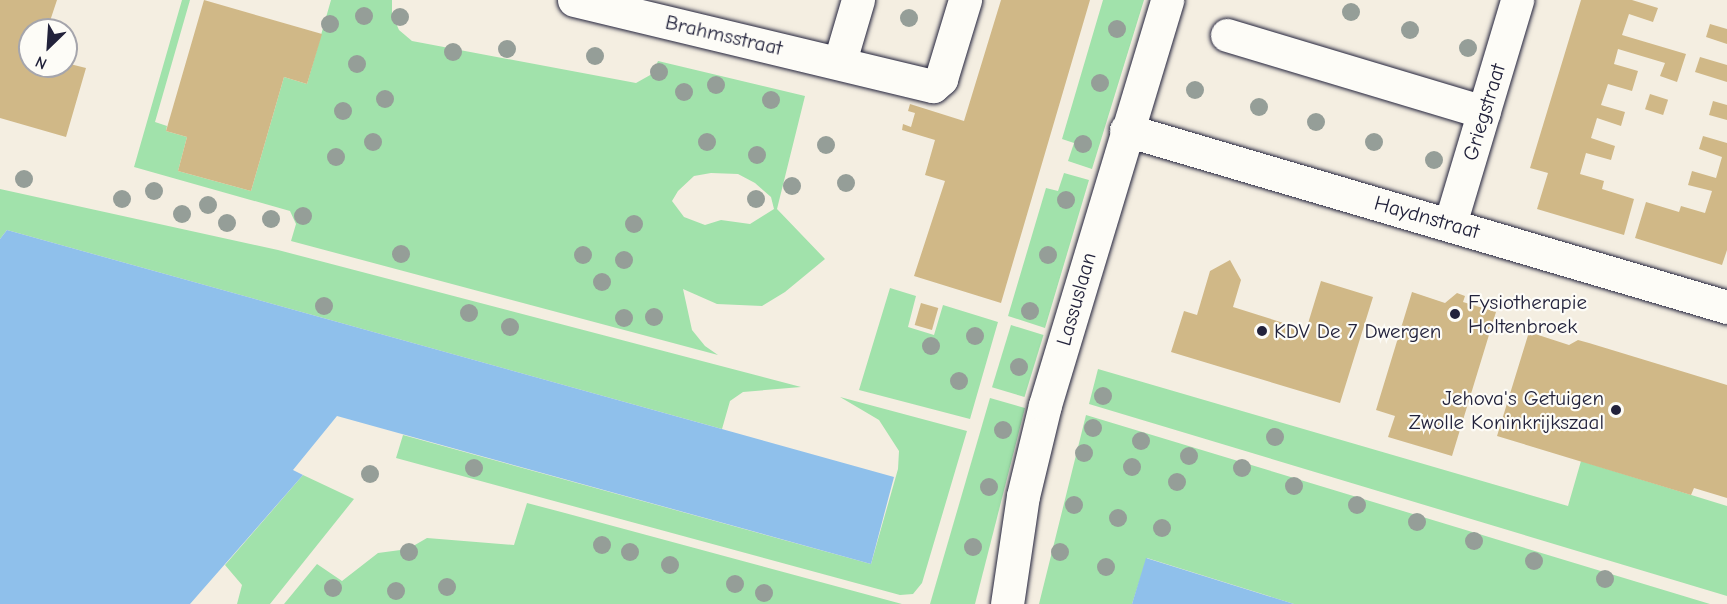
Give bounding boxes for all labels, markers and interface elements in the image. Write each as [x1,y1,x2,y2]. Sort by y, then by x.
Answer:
street label: Brahmsstraat [663,9,785,61]
north arrow [18,18,78,78]
text: N [33,52,50,73]
street label: Griegstraat [1457,60,1511,164]
street label: Haydnstraat [1372,190,1482,244]
street label: Lassuslaan [1051,249,1101,349]
place label: Fysiotherapie Holtenbroek [1468,289,1587,339]
marker: Fysiotherapie Holtenbroek [1446,305,1464,323]
place label: KDV De 7 Dwergen [1274,318,1441,344]
marker: KDV De 7 Dwergen [1255,324,1269,338]
place label: Jehova's Getuigen Zwolle Koninkrijkszaal [1409,385,1604,435]
marker: Jehova's Getuigen Zwolle Koninkrijkszaal [1609,403,1623,417]

